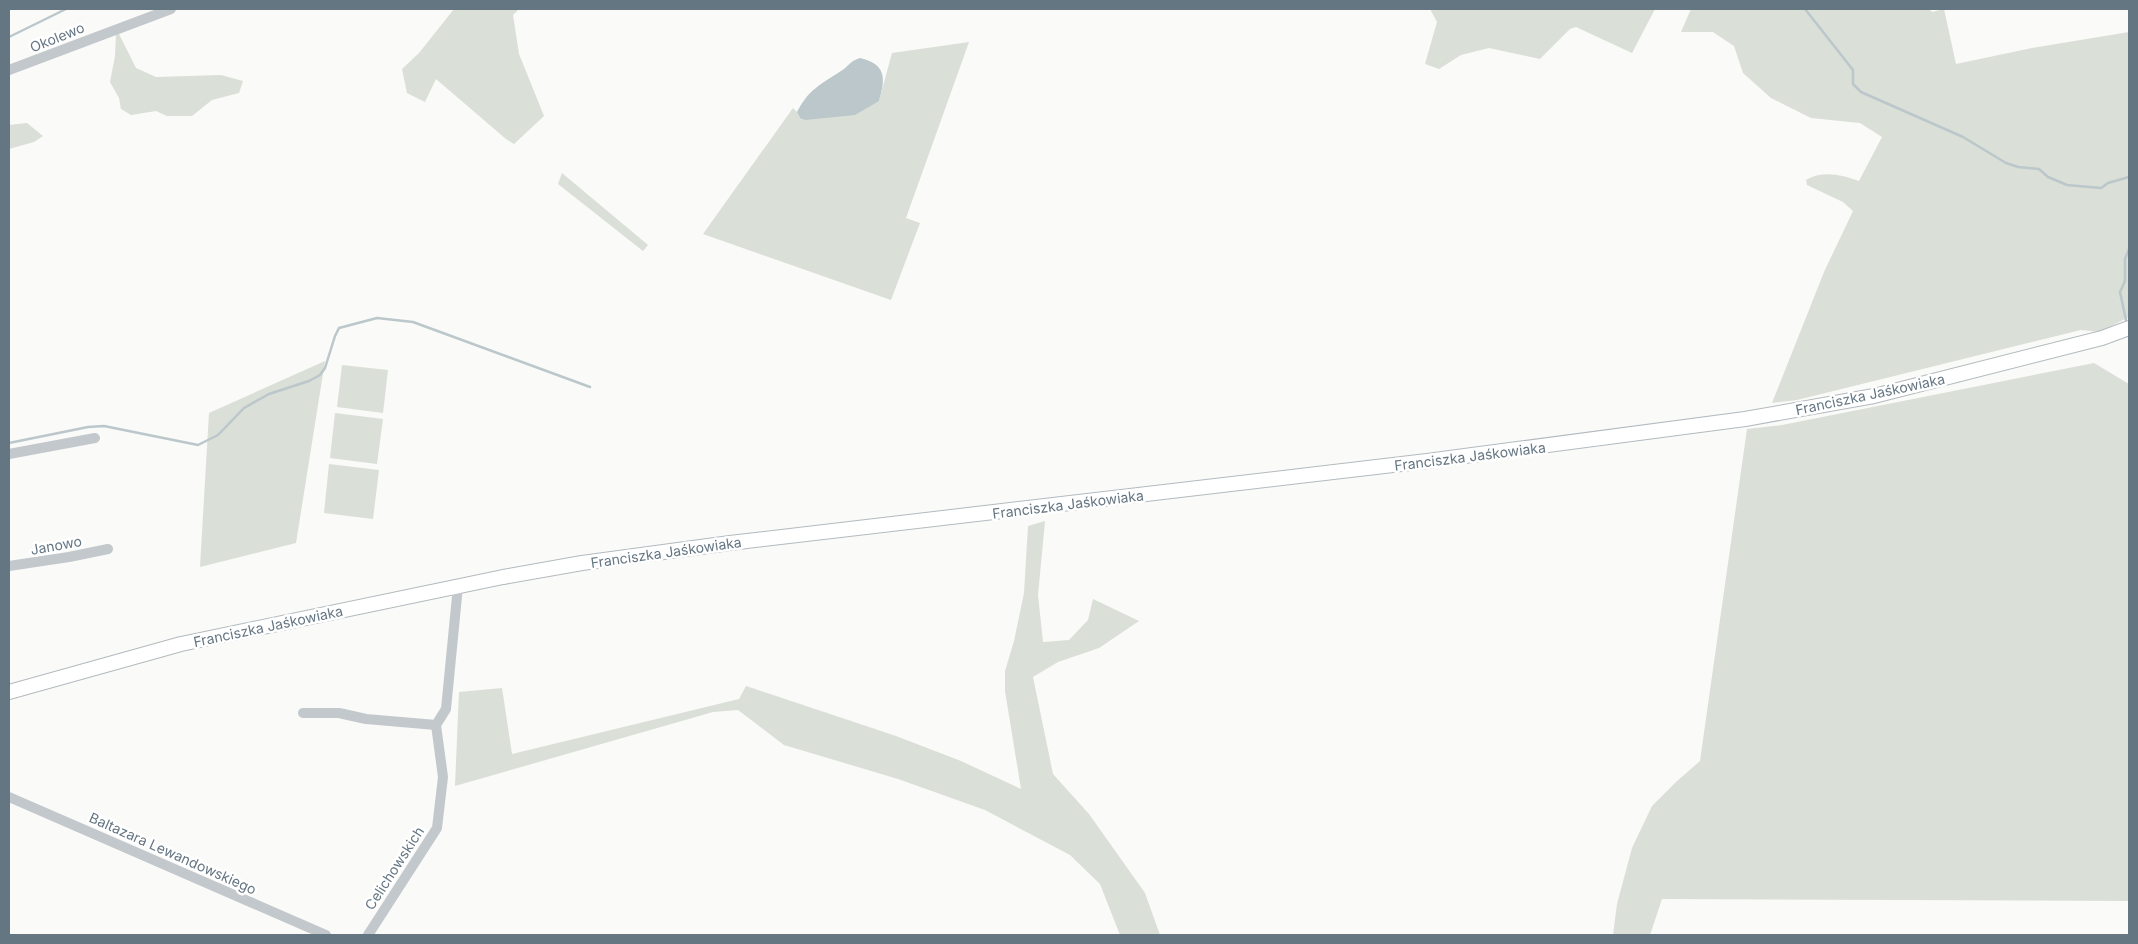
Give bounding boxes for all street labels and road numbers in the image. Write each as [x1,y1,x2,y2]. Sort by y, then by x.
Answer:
street label: Okolewo [27,18,87,56]
street label: Franciszka Jaśkowiaka [1794,370,1946,418]
street label: Franciszka Jaśkowiaka [1393,438,1547,474]
street label: Franciszka Jaśkowiaka [991,486,1145,522]
street label: Janowo [29,532,83,558]
street label: Franciszka Jaśkowiaka [589,533,743,571]
street label: Franciszka Jaśkowiaka [192,602,344,650]
street label: Baltazara Lewandowskiego [87,808,259,898]
street label: Celichowskich [361,823,427,913]

